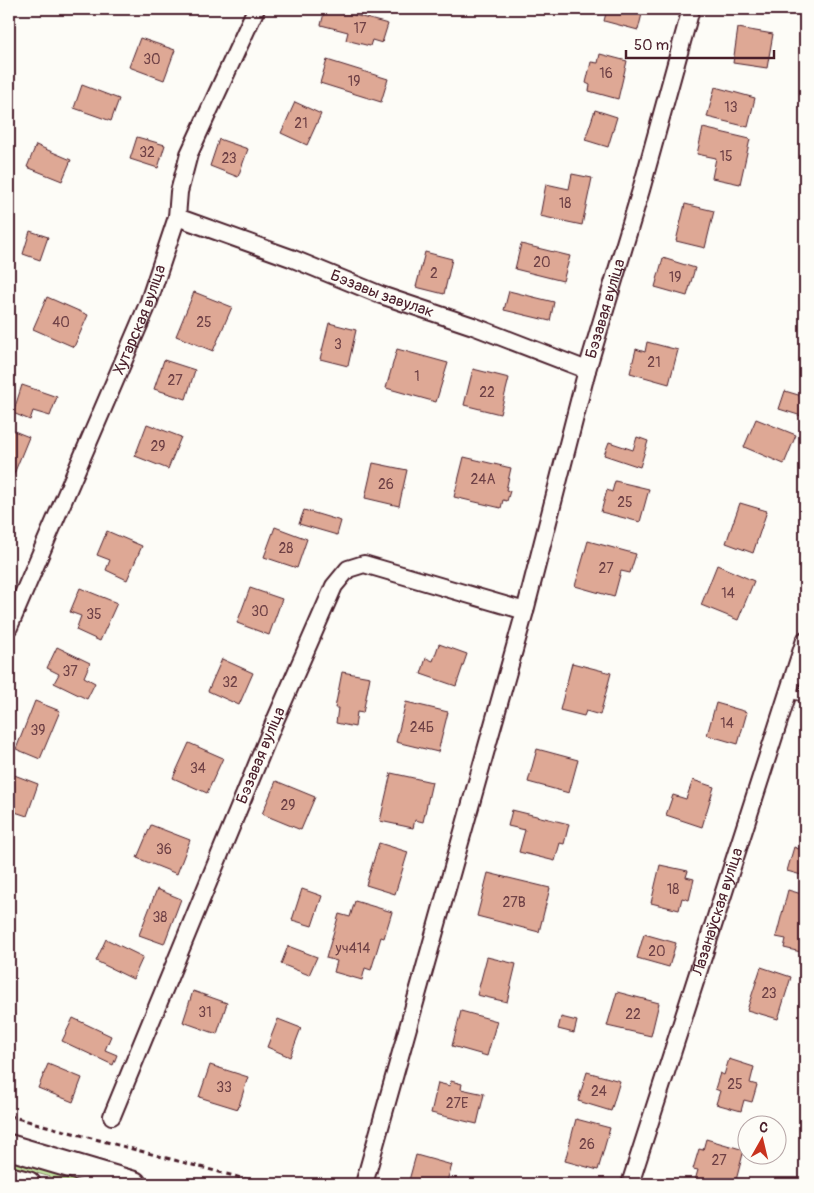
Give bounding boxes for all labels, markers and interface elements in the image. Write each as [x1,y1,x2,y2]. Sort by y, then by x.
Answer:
house number: 17 [354,20,367,37]
scale bar [626,28,774,60]
text: 50 m [634,36,669,55]
house number: 30 [143,51,161,68]
house number: 16 [599,65,613,82]
house number: 19 [348,73,360,90]
house number: 13 [724,99,738,116]
house number: 21 [294,115,308,132]
house number: 32 [139,144,155,161]
house number: 15 [719,148,733,165]
house number: 23 [221,150,237,167]
house number: 18 [559,195,571,212]
house number: 20 [533,254,551,271]
street label: Бэзавая вуліца [581,256,630,361]
street label: Хутарская вуліца [109,262,170,378]
street label: Бэзавы завулак [327,265,436,322]
house number: 2 [430,265,438,282]
house number: 19 [669,269,681,286]
house number: 40 [52,314,70,331]
house number: 25 [196,314,212,331]
house number: 3 [334,336,342,353]
house number: 21 [647,354,661,371]
house number: 1 [414,368,420,385]
house number: 27 [167,372,183,389]
house number: 22 [479,384,495,401]
house number: 29 [150,438,166,455]
house number: 24А [470,471,496,488]
house number: 26 [378,476,394,493]
house number: 25 [617,494,633,511]
house number: 28 [279,540,293,557]
house number: 27 [598,560,614,577]
house number: 14 [721,585,735,602]
house number: 30 [251,603,269,620]
house number: 35 [86,606,102,623]
house number: 37 [62,663,78,680]
house number: 32 [222,674,238,691]
street label: Бэзавая вуліца [232,704,290,807]
house number: 14 [720,715,734,732]
house number: 24Б [410,719,434,736]
house number: 39 [30,722,46,739]
house number: 34 [190,760,206,777]
house number: 29 [280,797,296,814]
house number: 36 [156,841,172,858]
street label: Лазанаўская вуліца [687,845,747,979]
house number: 18 [667,881,679,898]
house number: 27В [502,894,526,911]
house number: 38 [153,909,167,926]
house number: уч414 [335,940,370,957]
house number: 20 [648,943,666,960]
house number: 23 [761,985,777,1002]
house number: 31 [198,1004,212,1021]
house number: 22 [625,1006,641,1023]
house number: 25 [727,1076,743,1093]
house number: 33 [216,1079,232,1096]
house number: 24 [591,1083,607,1100]
house number: 27Е [446,1095,468,1112]
north arrow [736,1116,786,1166]
text: С [758,1119,770,1137]
house number: 26 [579,1136,595,1153]
house number: 27 [711,1152,727,1169]

